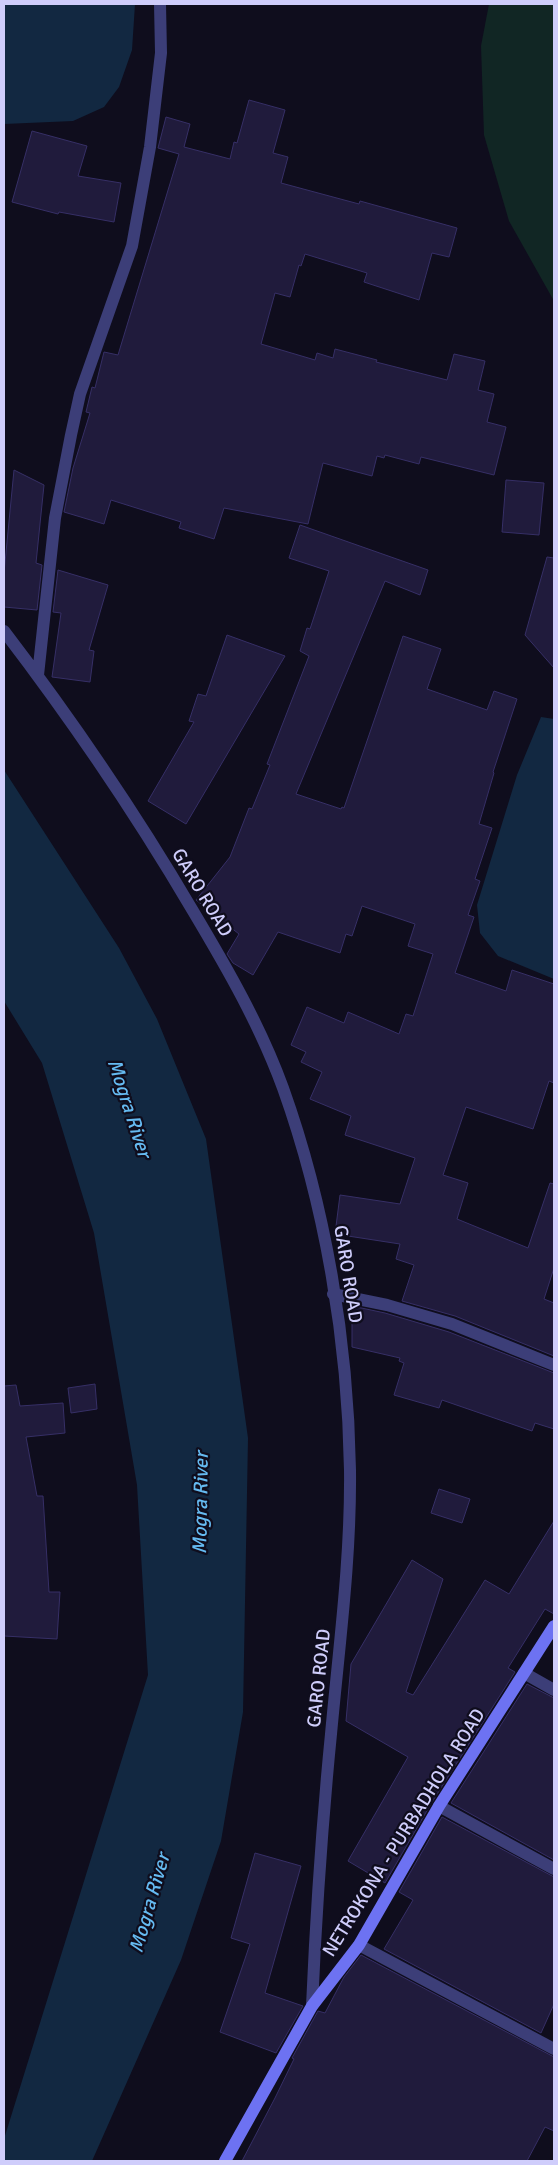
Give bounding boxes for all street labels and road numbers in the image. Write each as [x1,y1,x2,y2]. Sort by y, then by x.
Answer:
street label: GARO ROAD [166,844,238,941]
street label: GARO ROAD [328,1223,368,1325]
street label: GARO ROAD [302,1628,336,1729]
street label: NETROKONA - PURBADHOLA ROAD [317,1704,490,1961]

